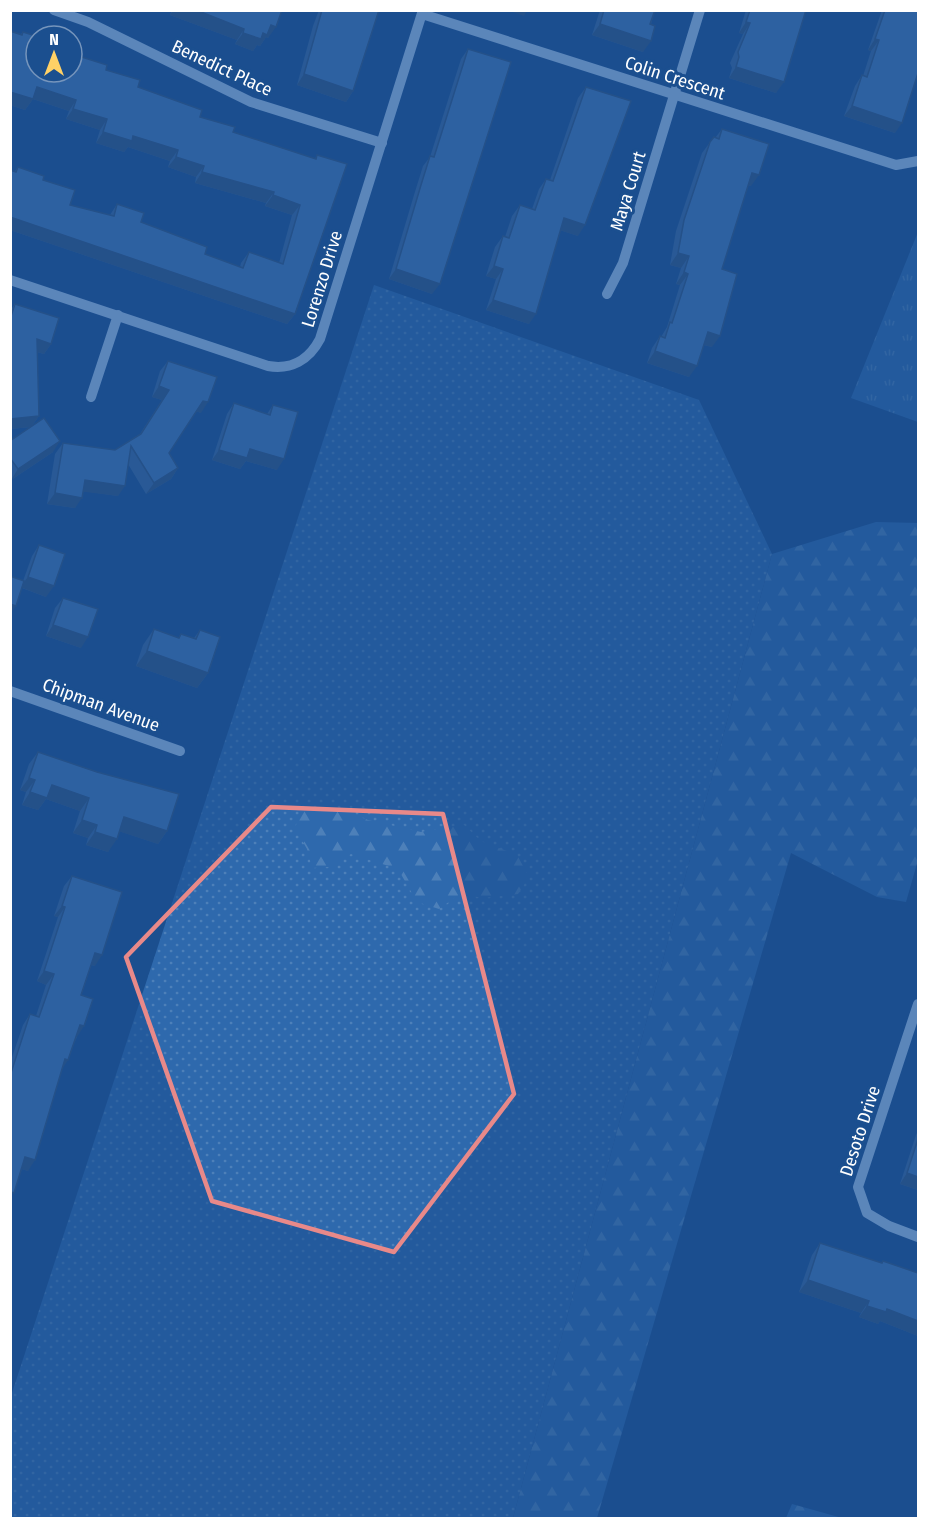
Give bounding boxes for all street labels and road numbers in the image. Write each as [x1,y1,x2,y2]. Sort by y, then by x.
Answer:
street label: Benedict Place [168,35,276,101]
street label: Colin Crescent [622,51,728,105]
street label: Maya Court [605,148,651,233]
street label: Lorenzo Drive [297,228,347,330]
street label: Chipman Avenue [39,674,163,736]
street label: Desoto Drive [835,1083,885,1179]

